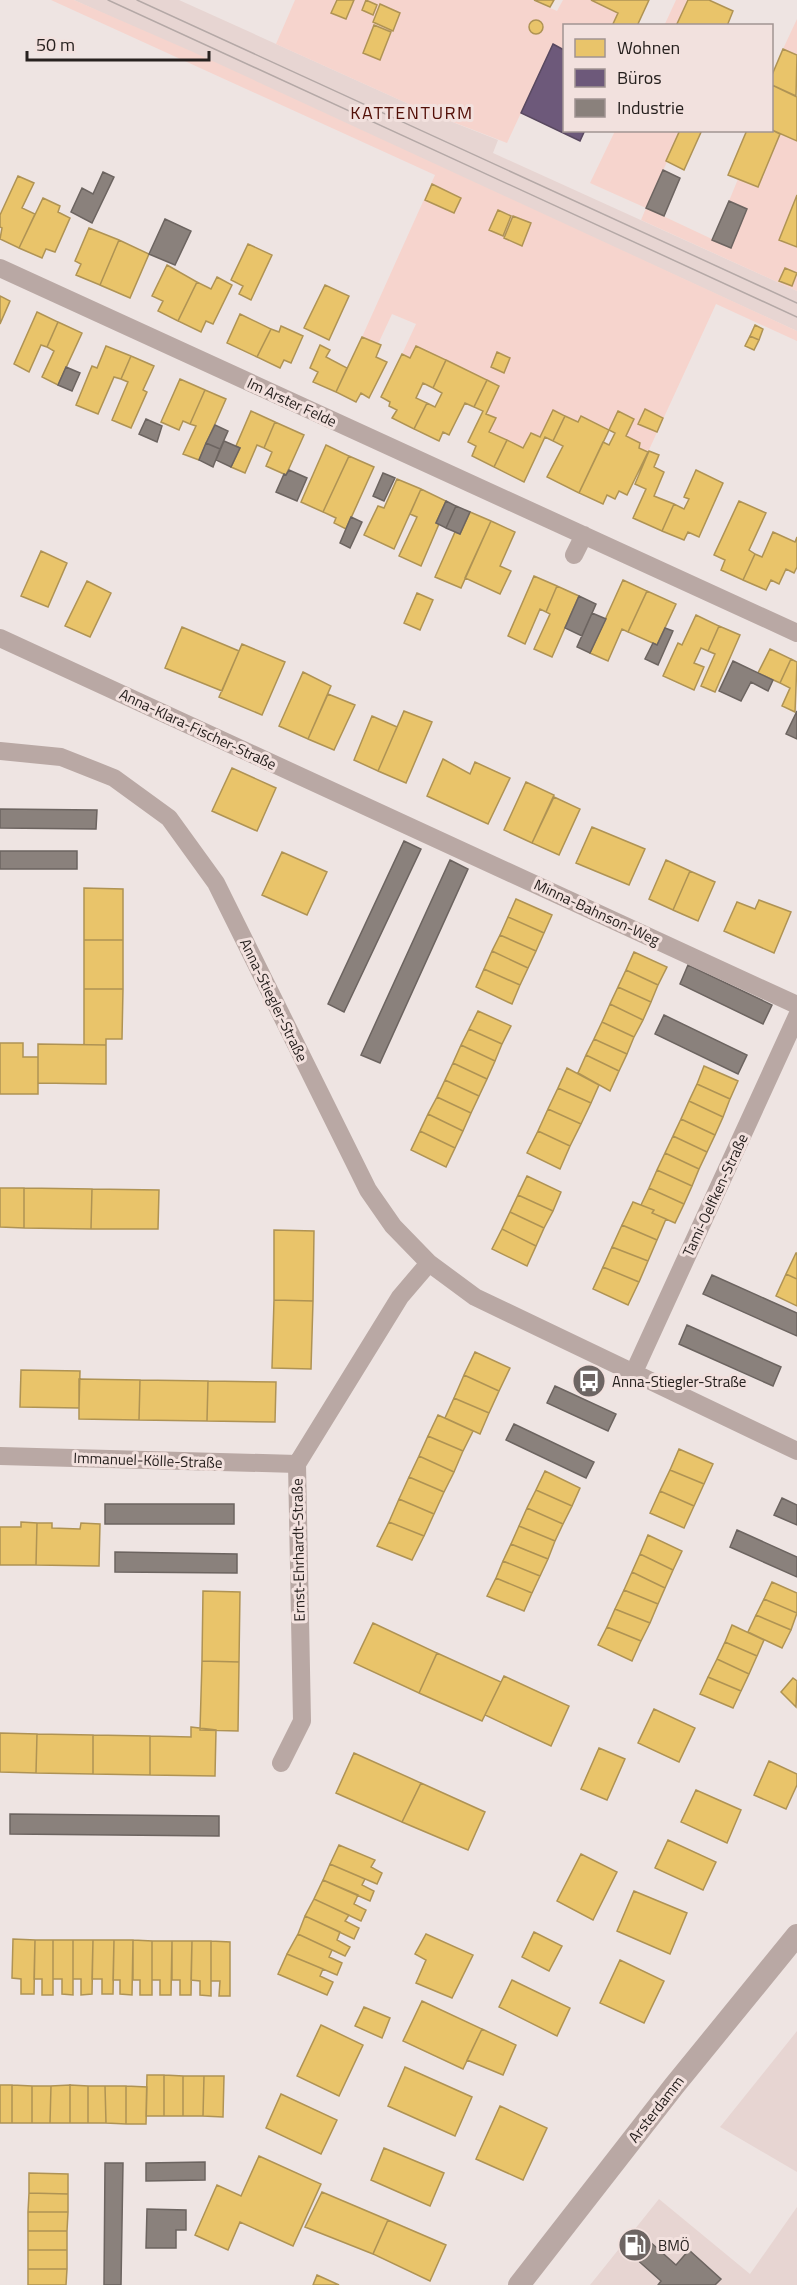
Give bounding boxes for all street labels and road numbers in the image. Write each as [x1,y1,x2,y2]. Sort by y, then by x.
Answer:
street label: Im Arster Felde [244,371,340,433]
street label: Anna-Klara-Fischer-Straße [116,682,280,776]
street label: Minna-Bahnson-Weg [530,873,664,951]
street label: Anna-Stiegler-Straße [234,935,314,1065]
street label: Tami-Oelfken-Straße [676,1130,754,1260]
street label: Immanuel-Kölle-Straße [73,1446,223,1474]
street label: Ernst-Ehrhardt-Straße [285,1478,311,1622]
street label: Arsterdamm [622,2071,690,2147]

